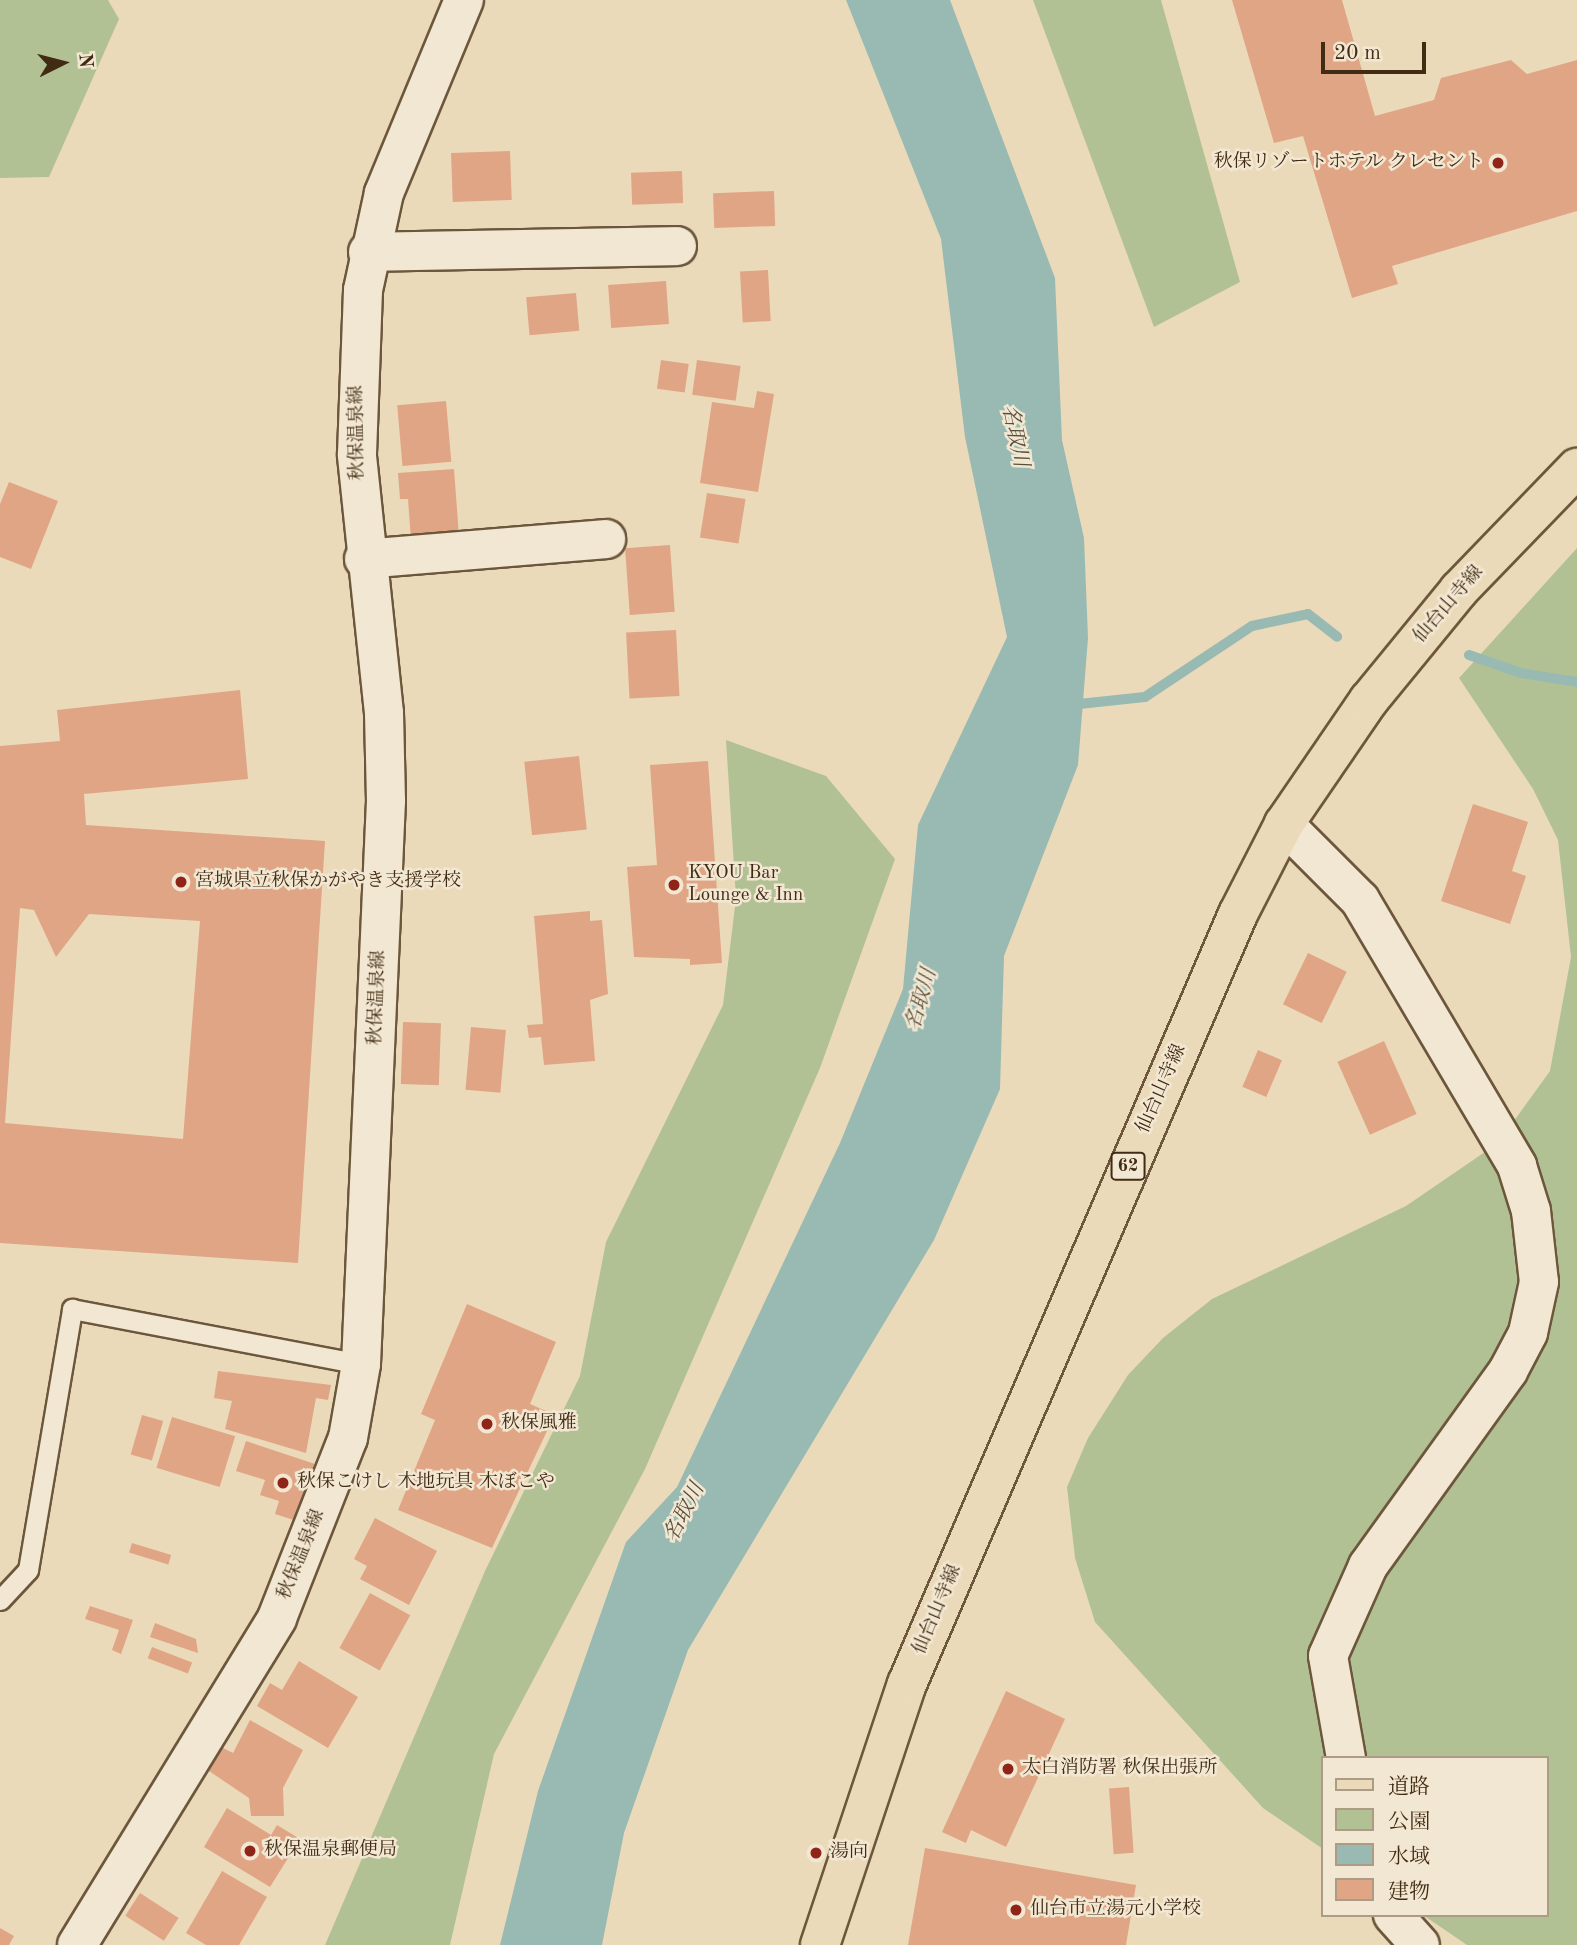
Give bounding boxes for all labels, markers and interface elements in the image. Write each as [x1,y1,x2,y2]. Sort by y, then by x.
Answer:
north arrow [28,28,98,98]
scale bar [1325,28,1430,72]
text: 20 m [1334,43,1381,64]
text: N [74,53,95,69]
place label: 秋保リゾートホテル クレセント [1213,152,1484,174]
marker: 秋保リゾートホテル クレセント [1490,155,1506,171]
street label: 秋保温泉線 [346,385,370,481]
water label: 名取川 [995,403,1033,469]
street label: 仙台山寺線 [1409,562,1489,648]
place label: KYOU Bar Lounge & Inn [688,863,803,907]
place label: 宮城県立秋保かがやき支援学校 [195,871,461,893]
marker: 宮城県立秋保かがやき支援学校 [173,874,189,890]
marker: KYOU Bar Lounge & Inn [666,877,682,893]
street label: 秋保温泉線 [365,950,391,1046]
water label: 名取川 [901,966,943,1034]
street label: 仙台山寺線 [1132,1041,1192,1137]
road number: 62 [1110,1152,1146,1181]
place label: 秋保風雅 [501,1413,577,1435]
marker: 秋保風雅 [479,1416,495,1432]
place label: 秋保こけし 木地玩具 木ぼこや [297,1472,555,1494]
marker: 秋保こけし 木地玩具 木ぼこや [275,1475,291,1491]
water label: 名取川 [659,1479,711,1547]
street label: 秋保温泉線 [274,1507,330,1603]
street label: 仙台山寺線 [909,1562,967,1658]
legend [1322,1756,1549,1917]
place label: 太白消防署 秋保出張所 [1022,1758,1217,1780]
marker: 太白消防署 秋保出張所 [1000,1761,1016,1777]
text: 道路 [1388,1777,1430,1798]
text: 公園 [1388,1812,1430,1833]
place label: 秋保温泉郵便局 [264,1840,397,1862]
place label: 湯向 [830,1842,868,1864]
marker: 秋保温泉郵便局 [242,1843,258,1859]
marker: 湯向 [808,1845,824,1861]
text: 水域 [1388,1847,1430,1868]
text: 建物 [1388,1882,1430,1903]
place label: 仙台市立湯元小学校 [1030,1899,1201,1921]
marker: 仙台市立湯元小学校 [1008,1902,1024,1918]

